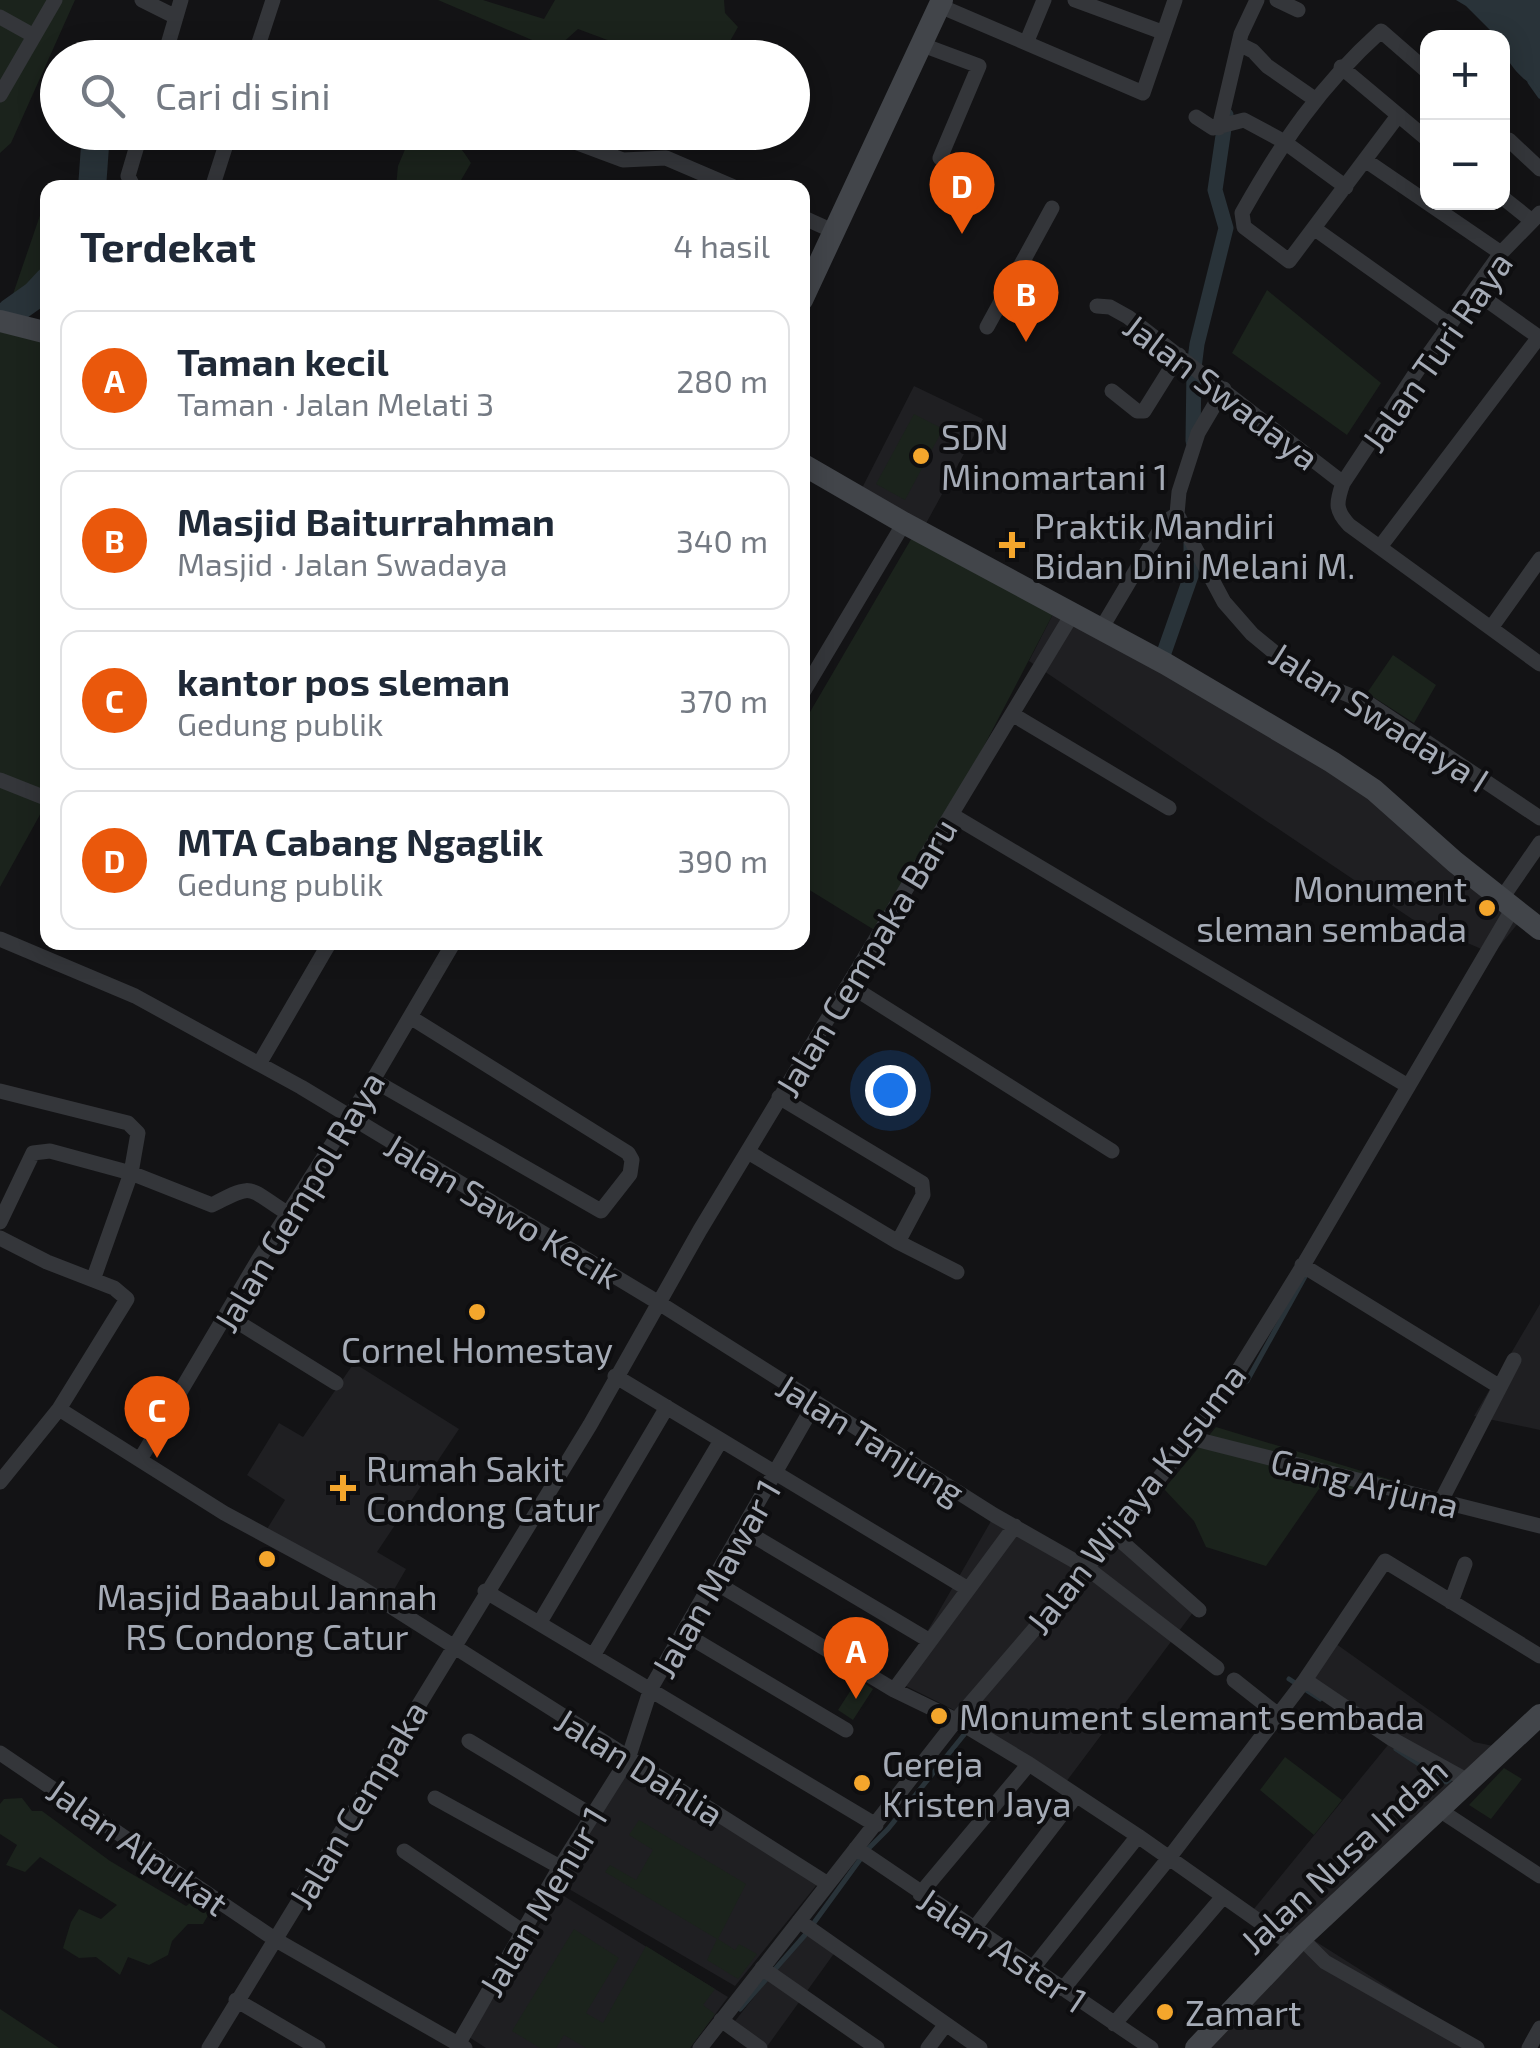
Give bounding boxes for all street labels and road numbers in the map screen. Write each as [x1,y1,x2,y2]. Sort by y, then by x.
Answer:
street label: Jalan Turi Raya [1352,243,1520,459]
street label: Jalan Swadaya [1116,304,1328,478]
street label: Jalan Swadaya I [1263,632,1497,800]
street label: Jalan Cempaka Baru [765,810,965,1104]
street label: Jalan Gempol Raya [204,1063,392,1339]
street label: Jalan Sawo Kecik [378,1123,628,1297]
street label: Jalan Wijaya Kusuma [1016,1354,1254,1642]
street label: Jalan Tanjung [769,1364,973,1512]
street label: Gang Arjuna [1267,1438,1463,1526]
street label: Jalan Mawar 1 [641,1471,789,1685]
street label: Jalan Cempaka [279,1693,435,1915]
street label: Jalan Dahlia [548,1698,732,1834]
street label: Jalan Nusa Indah [1231,1748,1455,1962]
street label: Jalan Alpukat [40,1768,236,1924]
street label: Jalan Menur 1 [469,1799,615,2003]
street label: Jalan Aster 1 [911,1877,1095,2021]

